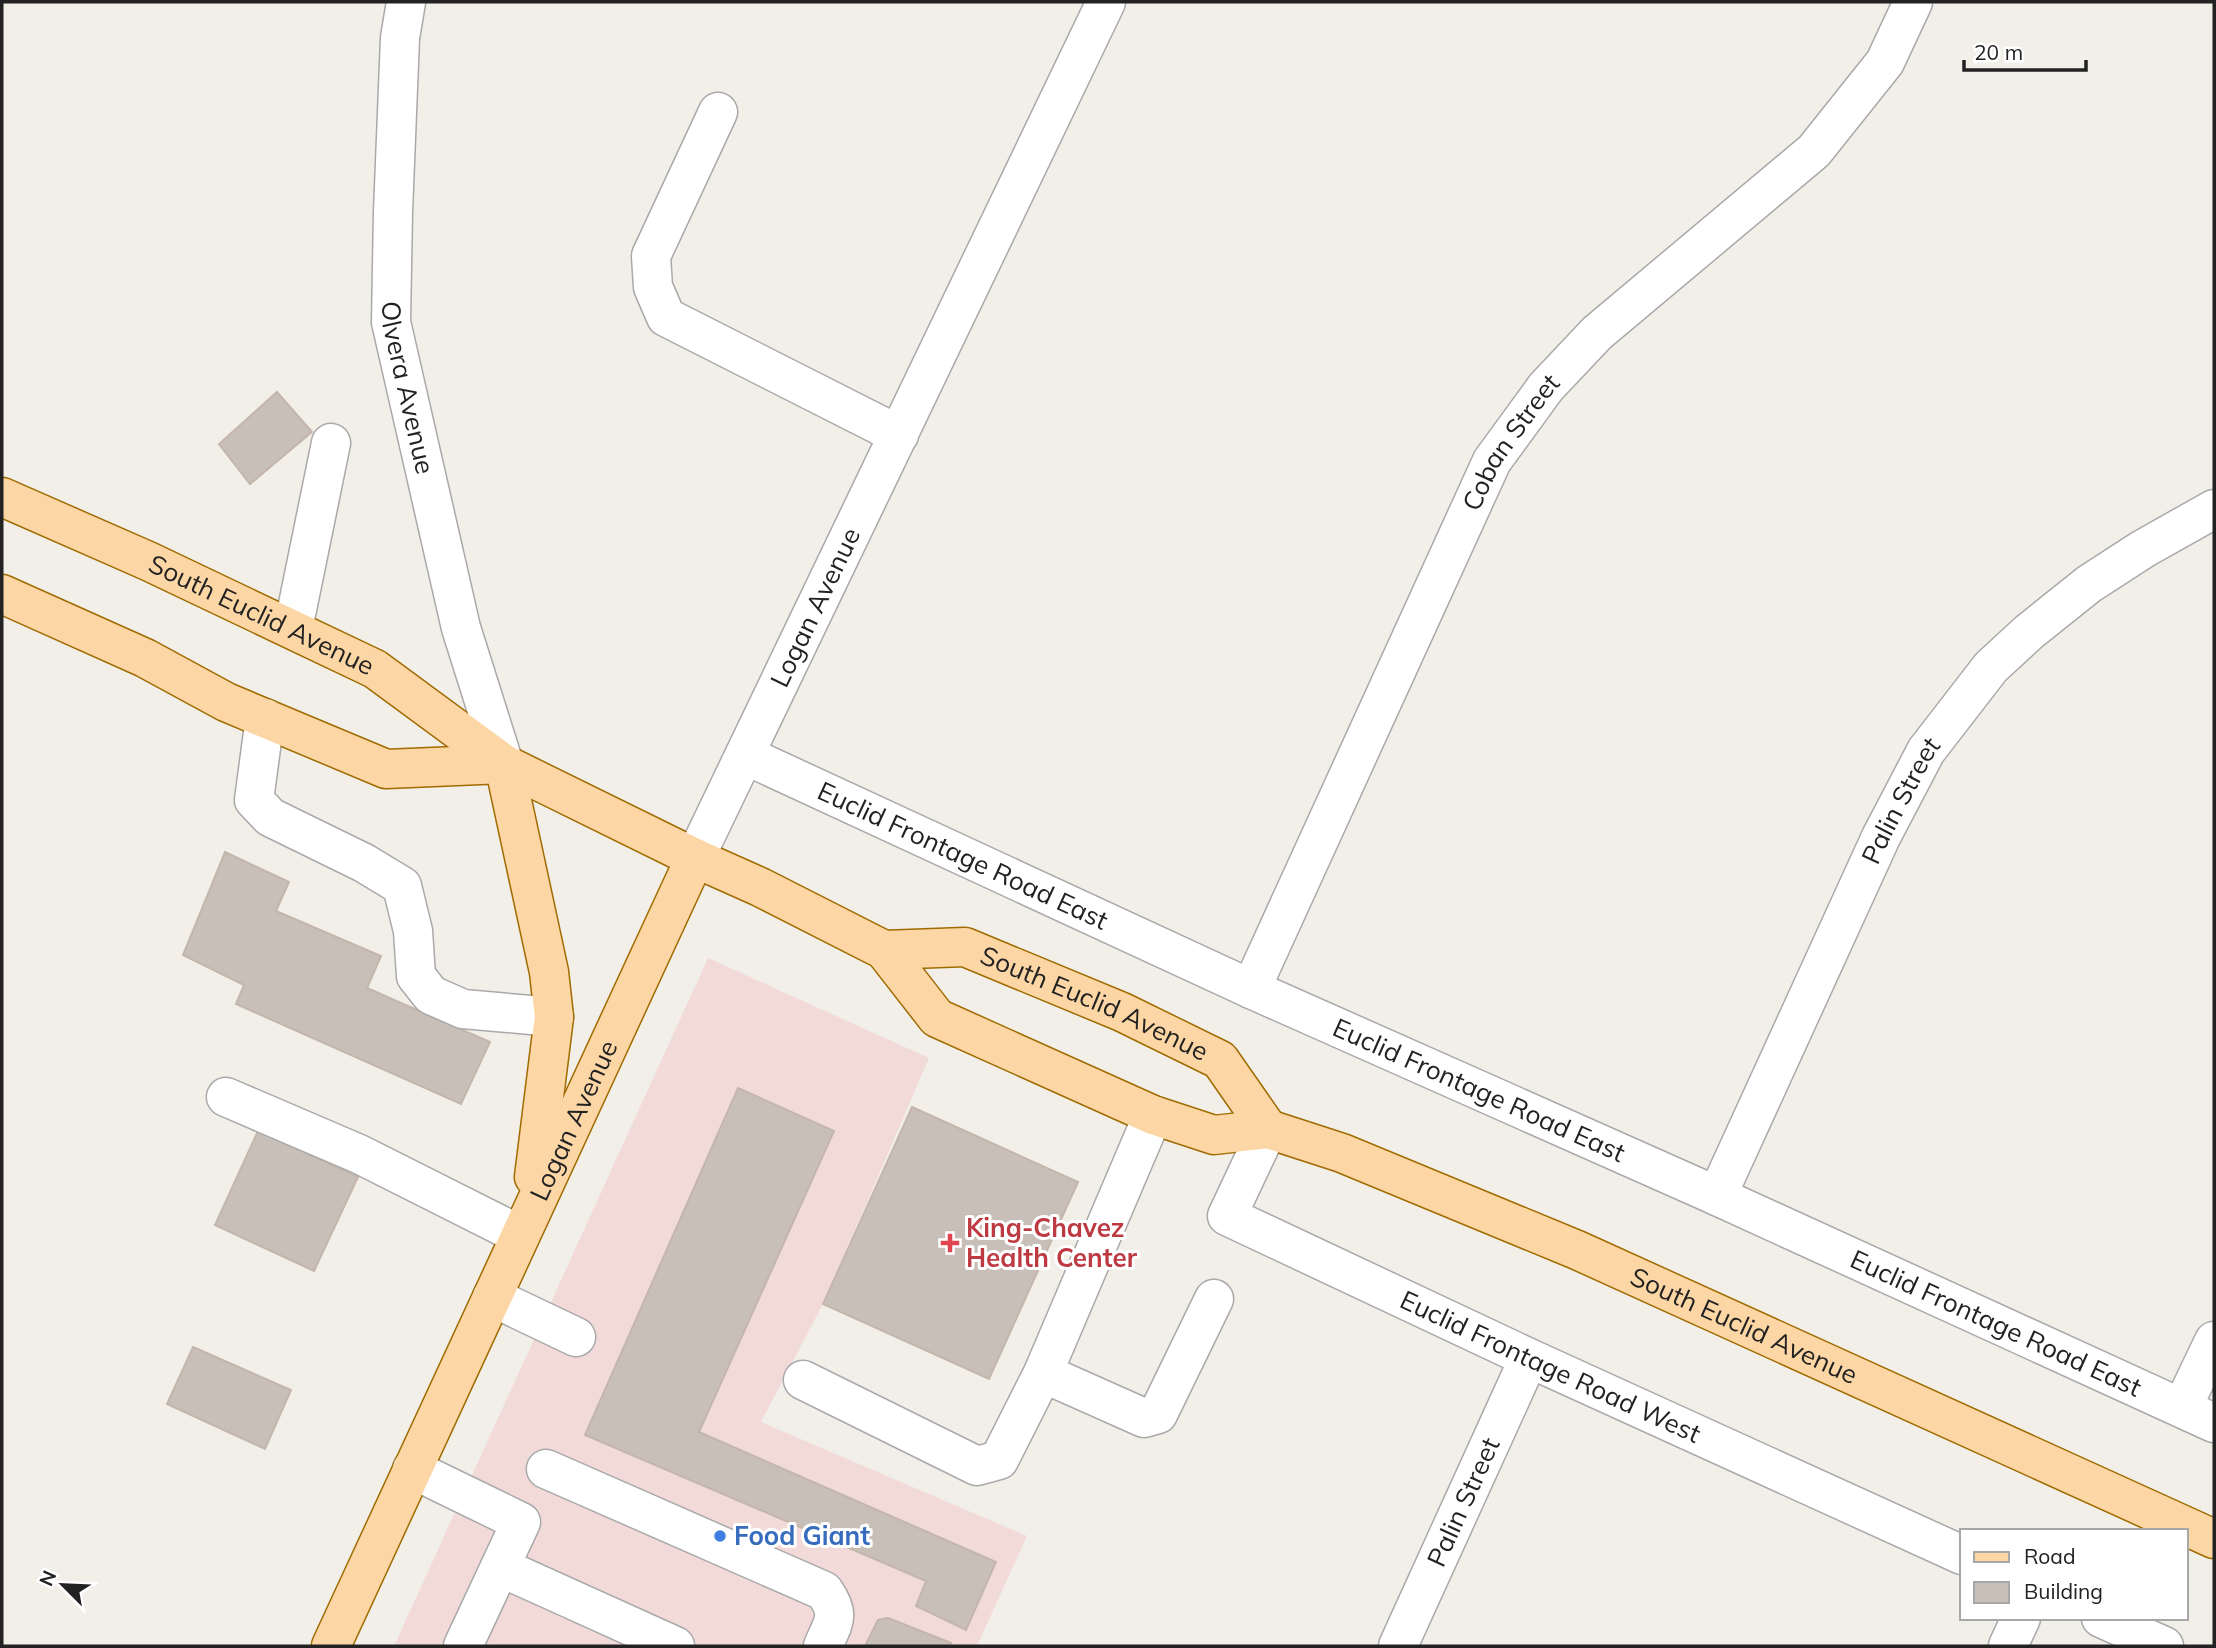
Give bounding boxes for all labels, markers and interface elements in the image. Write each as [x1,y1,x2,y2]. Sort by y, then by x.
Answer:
scale bar [1964,28,2086,72]
text: 20 m [1974,39,2023,65]
street label: Olvera Avenue [375,301,442,477]
street label: Coban Street [1455,366,1566,516]
street label: Logan Avenue [763,522,867,692]
street label: South Euclid Avenue [144,547,380,682]
street label: Palin Street [1854,730,1947,869]
street label: Euclid Frontage Road East [813,774,1114,937]
street label: South Euclid Avenue [976,938,1214,1068]
street label: Euclid Frontage Road East [1328,1011,1630,1169]
street label: Logan Avenue [522,1035,625,1206]
place label: King-Chavez Health Center [966,1211,1138,1274]
marker: King-Chavez Health Center [940,1233,960,1253]
street label: Euclid Frontage Road East [1845,1242,2147,1404]
street label: South Euclid Avenue [1625,1259,1863,1391]
street label: Euclid Frontage Road West [1395,1283,1706,1450]
street label: Palin Street [1419,1432,1507,1572]
place label: Food Giant [734,1519,870,1552]
marker: Food Giant [712,1528,728,1544]
legend [1960,1529,2188,1620]
text: Road [2024,1543,2075,1569]
north arrow [28,1550,98,1620]
text: N [34,1567,61,1590]
text: Building [2024,1578,2103,1604]

